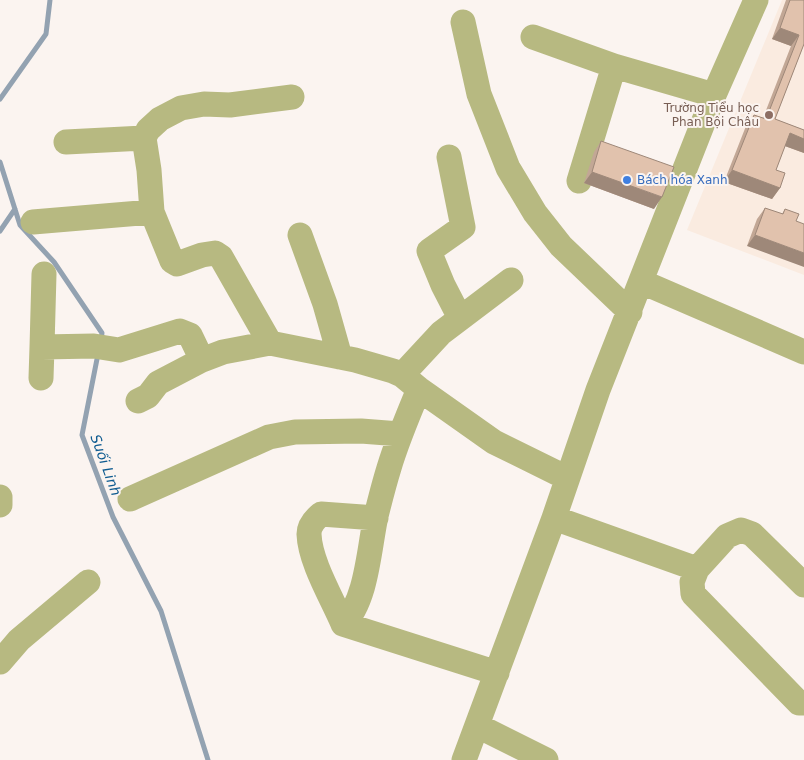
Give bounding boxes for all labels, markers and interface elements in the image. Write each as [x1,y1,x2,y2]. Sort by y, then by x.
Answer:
place label: Trường Tiểu học Phan Bội Châu [663,101,759,129]
marker: Trường Tiểu học Phan Bội Châu [763,109,775,121]
place label: Bách hóa Xanh [637,173,728,187]
marker: Bách hóa Xanh [621,174,633,186]
water label: Suối Linh [88,432,124,498]

